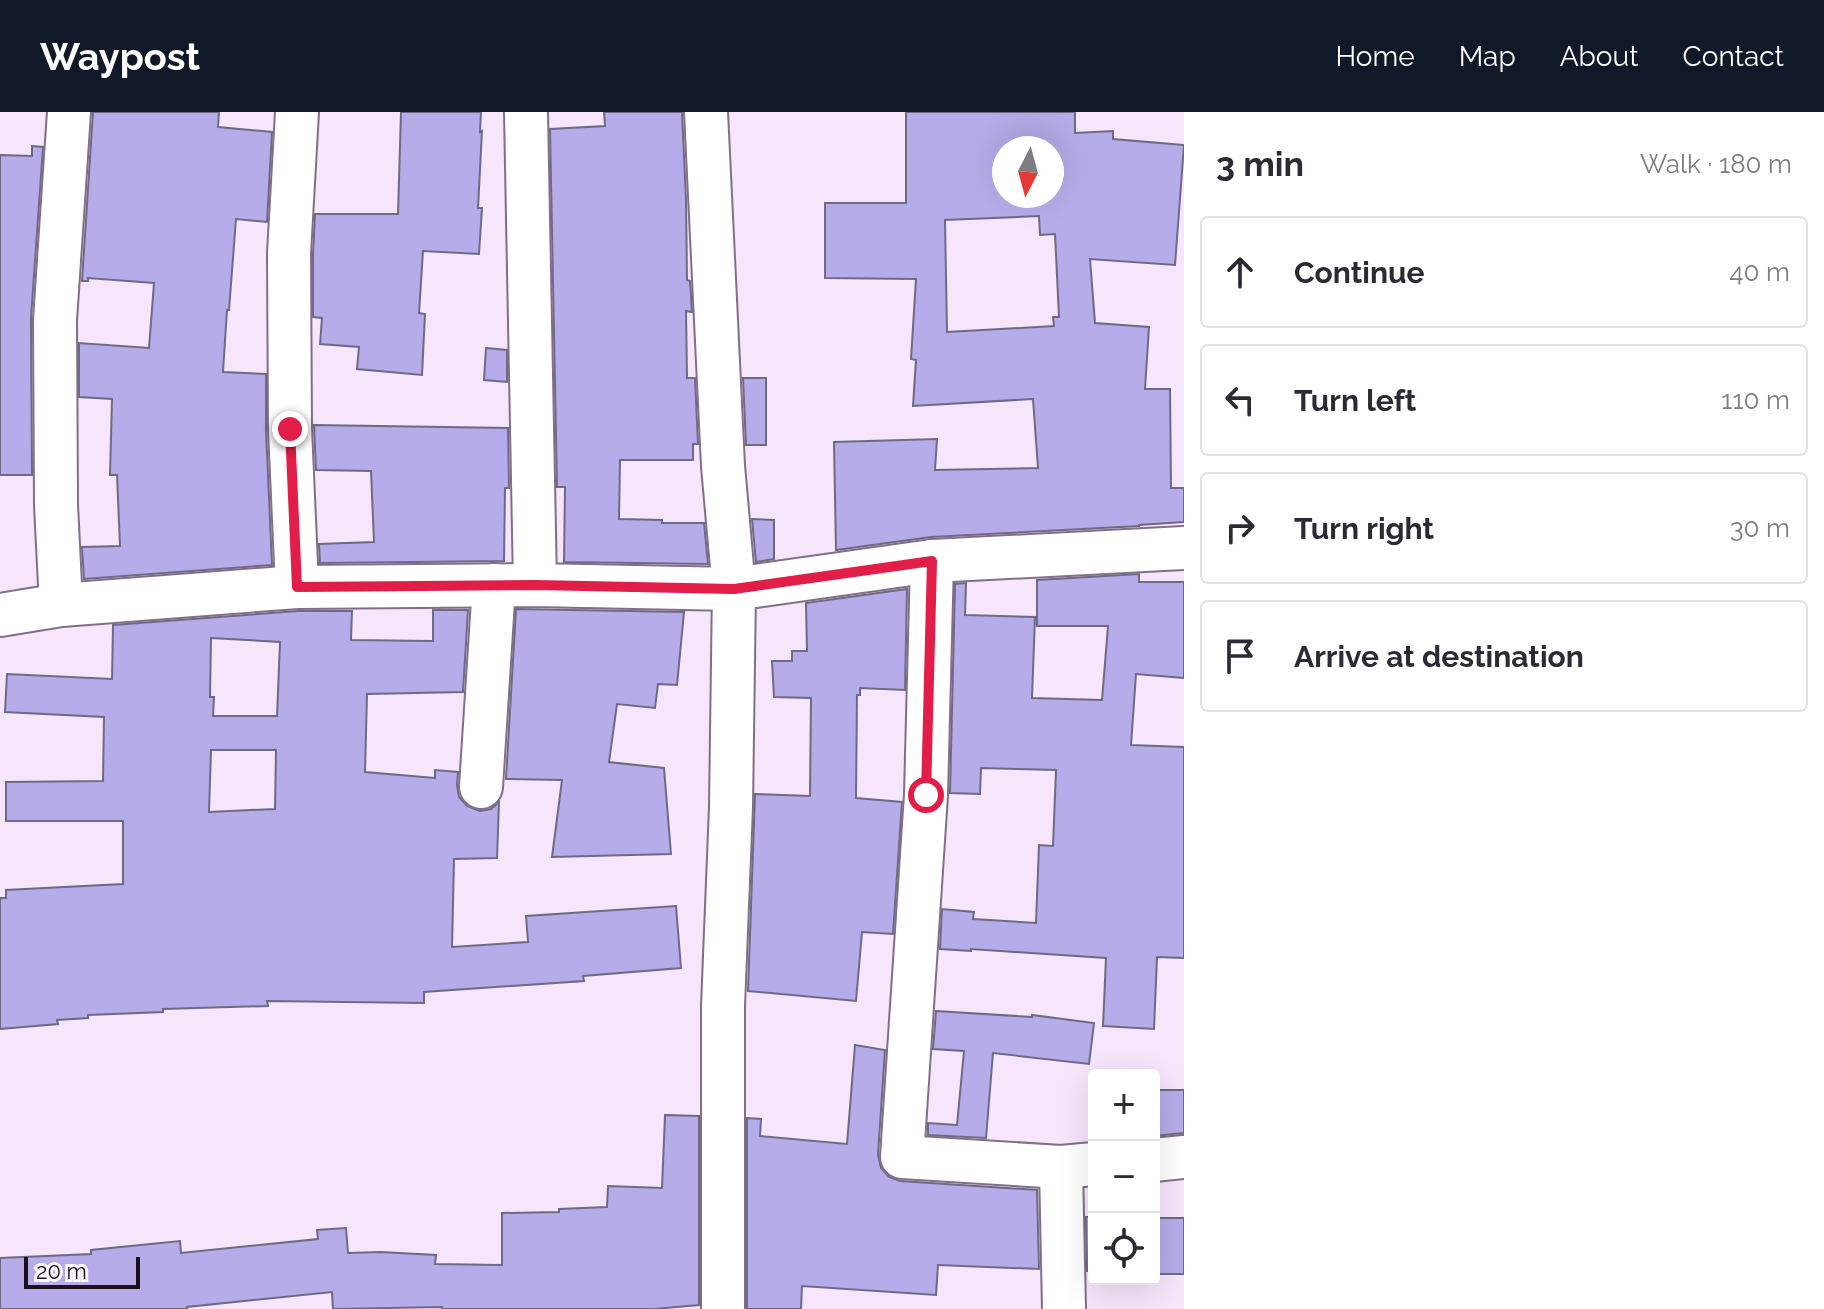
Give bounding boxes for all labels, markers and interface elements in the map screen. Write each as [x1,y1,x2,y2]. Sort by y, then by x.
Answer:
text: Waypost [40,34,200,79]
text: Home [1335,40,1415,73]
text: Map [1459,40,1516,73]
text: About [1560,40,1639,73]
text: Contact [1683,40,1784,73]
north arrow [992,136,1064,208]
text: 3 min [1216,144,1304,184]
text: Walk · 180 m [1640,149,1792,179]
icon: ahead [1218,250,1262,294]
text: Continue [1294,255,1425,290]
text: 40 m [1729,257,1790,287]
icon: left [1218,378,1262,422]
text: Turn left [1294,383,1416,418]
text: 110 m [1721,385,1790,415]
route end [272,411,308,447]
icon: right [1218,506,1262,550]
text: Turn right [1294,511,1434,546]
text: 30 m [1730,513,1790,543]
icon: arrive [1218,634,1262,678]
text: Arrive at destination [1294,639,1584,674]
route start [908,777,944,813]
map controls [1088,1069,1160,1285]
button: + [1088,1069,1160,1141]
button: − [1088,1141,1160,1213]
button: locate [1088,1213,1160,1285]
scale bar [24,1253,140,1289]
text: 20 m [36,1258,87,1284]

